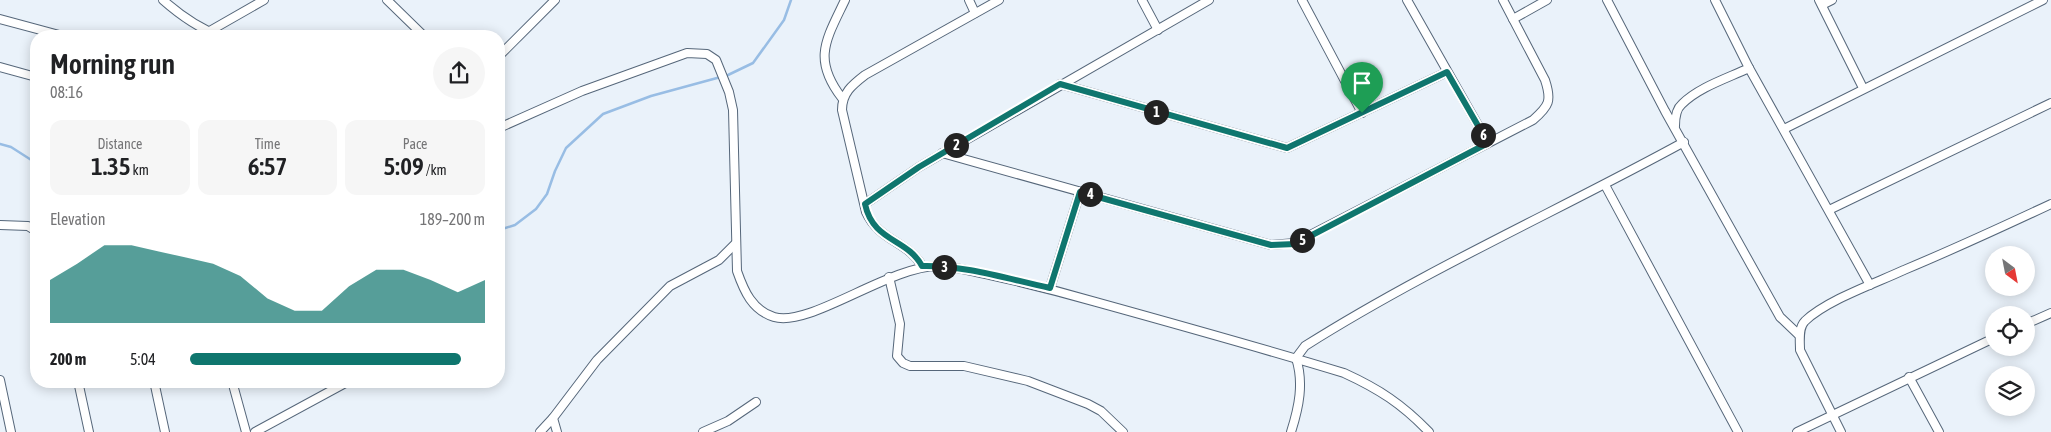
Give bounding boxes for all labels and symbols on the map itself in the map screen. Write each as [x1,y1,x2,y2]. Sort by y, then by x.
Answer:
pin [1341,62,1383,113]
pin: 1 [1144,100,1168,124]
pin: 6 [1470,122,1496,148]
pin: 2 [944,132,968,158]
pin: 4 [1078,182,1102,206]
pin: 5 [1290,228,1314,252]
north arrow [1985,246,2035,296]
pin: 3 [932,254,956,280]

